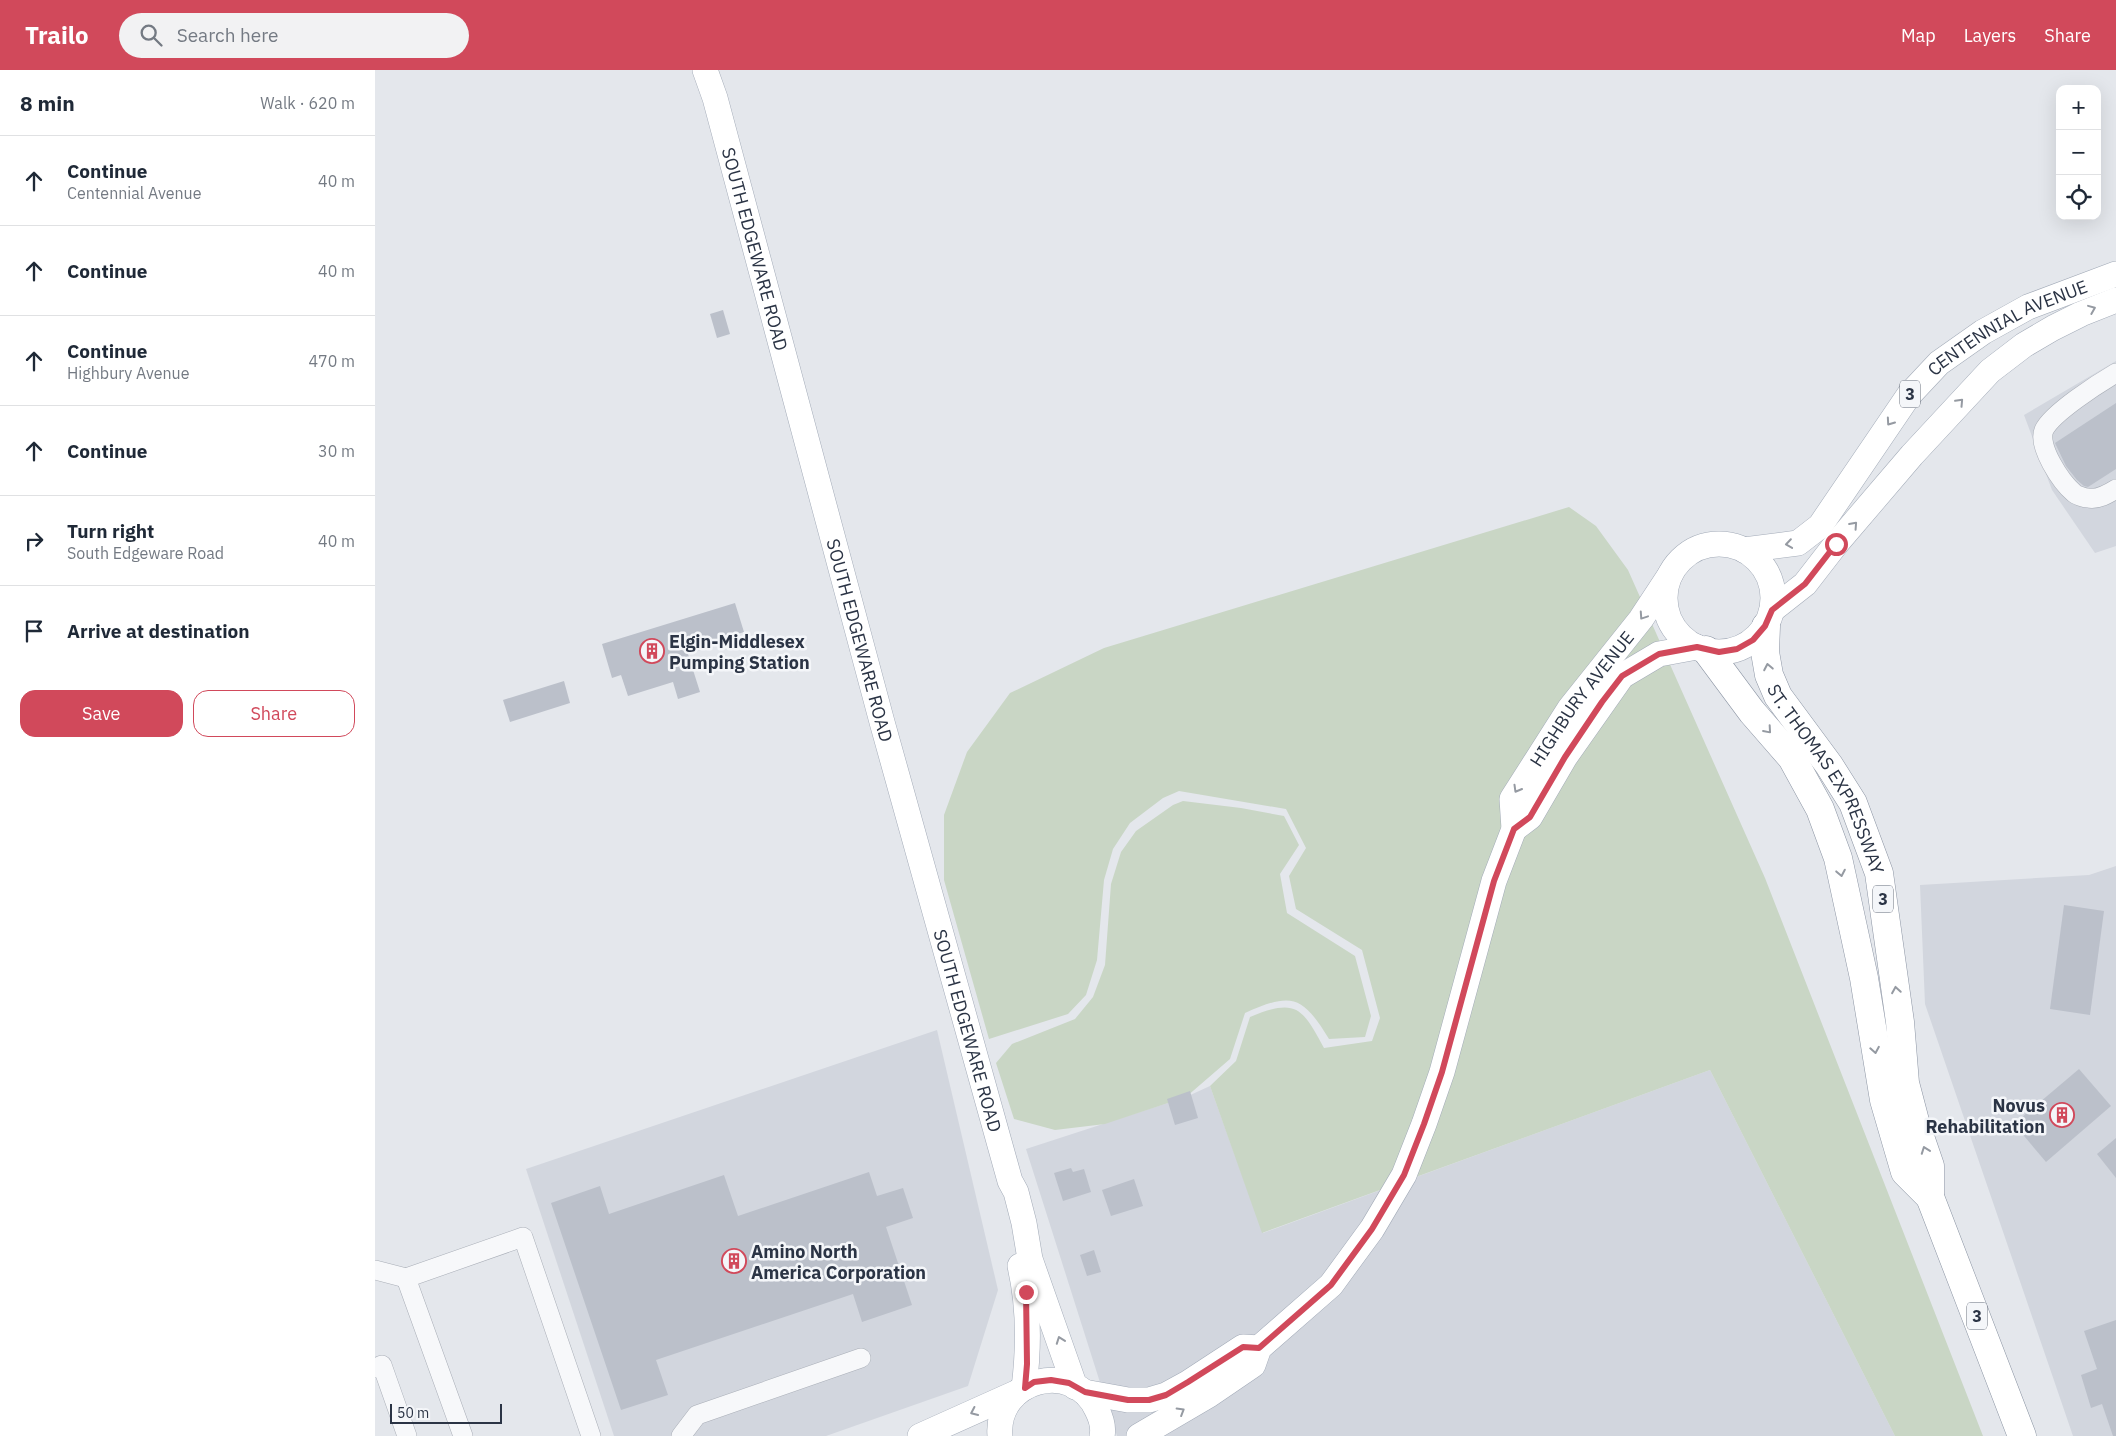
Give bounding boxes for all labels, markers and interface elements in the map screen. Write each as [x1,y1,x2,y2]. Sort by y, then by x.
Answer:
search box [119,13,469,58]
text: Trailo [25,19,89,51]
icon: search [137,21,165,49]
text: Search here [177,23,278,47]
text: Map [1901,24,1936,47]
text: Layers [1964,24,2016,47]
text: Share [2044,24,2091,47]
map controls [2056,85,2101,220]
button: + [2056,85,2101,130]
text: 8 min [20,89,75,117]
text: Walk · 620 m [260,93,355,113]
button: − [2056,130,2101,175]
street label: SOUTH EDGEWARE ROAD [717,145,794,353]
text: Continue [67,159,147,183]
icon: ahead [20,167,48,195]
text: 40 m [318,171,355,191]
button: locate [2056,175,2101,220]
text: Centennial Avenue [67,183,201,203]
icon: ahead [20,257,48,285]
text: Continue [67,259,147,283]
text: 40 m [318,261,355,281]
street label: CENTENNIAL AVENUE [1922,274,2090,380]
one-way arrow [2087,305,2096,316]
text: Continue [67,339,147,363]
icon: ahead [20,347,48,375]
text: 470 m [308,351,355,371]
text: Highbury Avenue [67,363,189,383]
road number: 3 [1900,380,1920,408]
one-way arrow [1954,398,1963,407]
one-way arrow [1887,416,1896,426]
icon: ahead [20,437,48,465]
text: Continue [67,439,147,463]
text: 30 m [318,441,355,461]
text: Turn right [67,519,154,543]
one-way arrow [1848,521,1857,530]
icon: right [20,527,48,555]
text: 40 m [318,531,355,551]
route start [1825,533,1848,556]
street label: SOUTH EDGEWARE ROAD [822,536,898,744]
one-way arrow [1785,539,1793,549]
text: South Edgeware Road [67,543,224,563]
one-way arrow [1640,610,1649,619]
icon: arrive [20,617,48,645]
text: Arrive at destination [67,619,250,643]
street label: HIGHBURY AVENUE [1524,626,1639,771]
place label: Elgin-Middlesex Pumping Station [669,630,810,674]
building icon: Elgin-Middlesex Pumping Station [639,638,665,664]
one-way arrow [1763,663,1774,671]
street label: ST. THOMAS EXPRESSWAY [1763,681,1890,877]
button: Save [20,690,183,737]
button: Share [193,690,355,737]
one-way arrow [1762,725,1771,734]
one-way arrow [1514,784,1524,793]
one-way arrow [1835,869,1846,878]
road number: 3 [1873,886,1893,912]
street label: SOUTH EDGEWARE ROAD [929,927,1007,1135]
one-way arrow [1891,986,1901,995]
one-way arrow [1870,1045,1880,1054]
place label: Novus Rehabilitation [1925,1094,2045,1138]
building icon: Novus Rehabilitation [2049,1102,2075,1128]
one-way arrow [1921,1146,1931,1154]
place label: Amino North America Corporation [751,1240,926,1284]
building icon: Amino North America Corporation [721,1248,747,1274]
route end [1015,1281,1038,1304]
road number: 3 [1967,1302,1987,1330]
one-way arrow [1056,1337,1066,1345]
scale bar [390,1401,503,1424]
text: 50 m [397,1404,429,1422]
one-way arrow [970,1406,979,1417]
one-way arrow [1175,1407,1184,1417]

